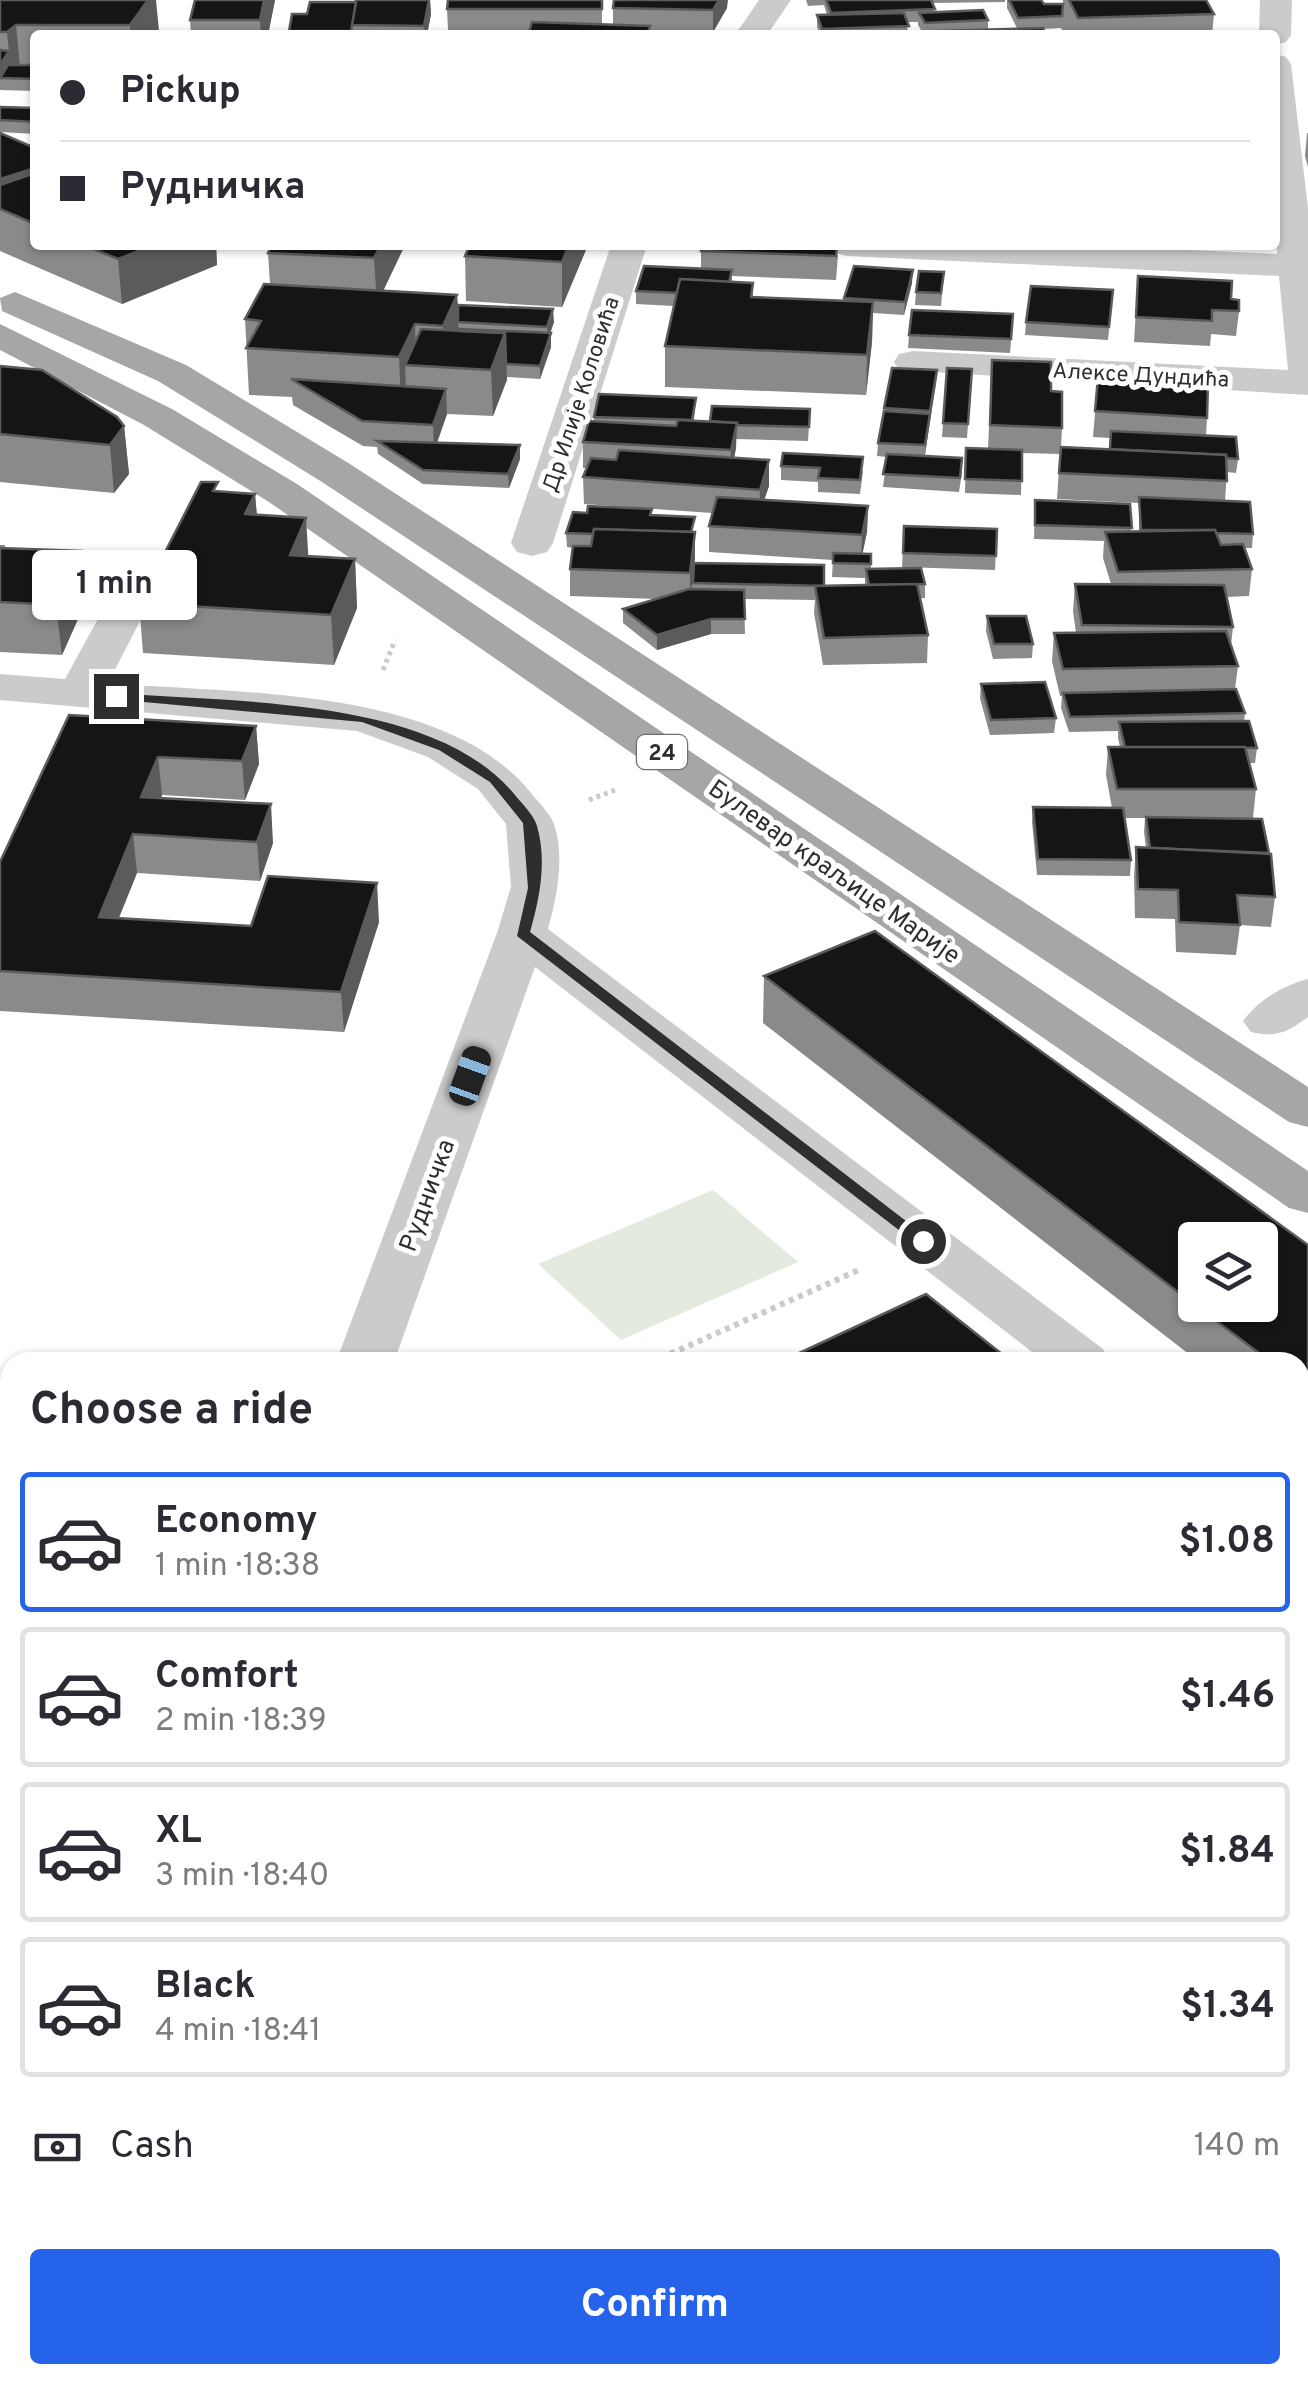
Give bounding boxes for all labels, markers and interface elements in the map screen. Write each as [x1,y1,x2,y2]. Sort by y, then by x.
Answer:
text: Pickup [120,68,241,117]
text: Рудничка [120,164,306,213]
street label: Др Илије Коловића [538,294,627,496]
street label: Алексе Дундића [1052,358,1230,395]
callout: 1 min [34,551,198,621]
text: 1 min [76,565,153,605]
route end [94,674,139,719]
road number: 24 [637,735,687,769]
street label: Булевар краљице Марије [701,774,966,973]
car [446,1043,494,1109]
street label: Рудничка [394,1135,464,1257]
route start [901,1219,946,1264]
map controls [1178,1222,1278,1322]
button: layers [1178,1222,1278,1322]
text: Choose a ride [30,1383,313,1440]
icon: car [35,1497,125,1587]
text: Economy [155,1498,317,1547]
text: $1.08 [1179,1518,1275,1567]
text: 1 min · 18:38 [155,1547,320,1587]
icon: car [35,1652,125,1742]
text: Comfort [155,1653,299,1702]
text: $1.46 [1180,1673,1275,1722]
text: 2 min · 18:39 [155,1702,327,1742]
icon: car [35,1807,125,1897]
text: XL [155,1808,202,1857]
text: $1.84 [1179,1828,1275,1877]
text: 3 min · 18:40 [155,1857,329,1897]
icon: car [35,1962,125,2052]
text: Black [155,1963,255,2012]
text: $1.34 [1180,1983,1275,2032]
text: 4 min · 18:41 [155,2012,321,2052]
icon: cash [30,2120,85,2175]
text: Cash [110,2123,194,2172]
text: 140 m [1194,2127,1280,2167]
button: Confirm [30,2249,1280,2364]

